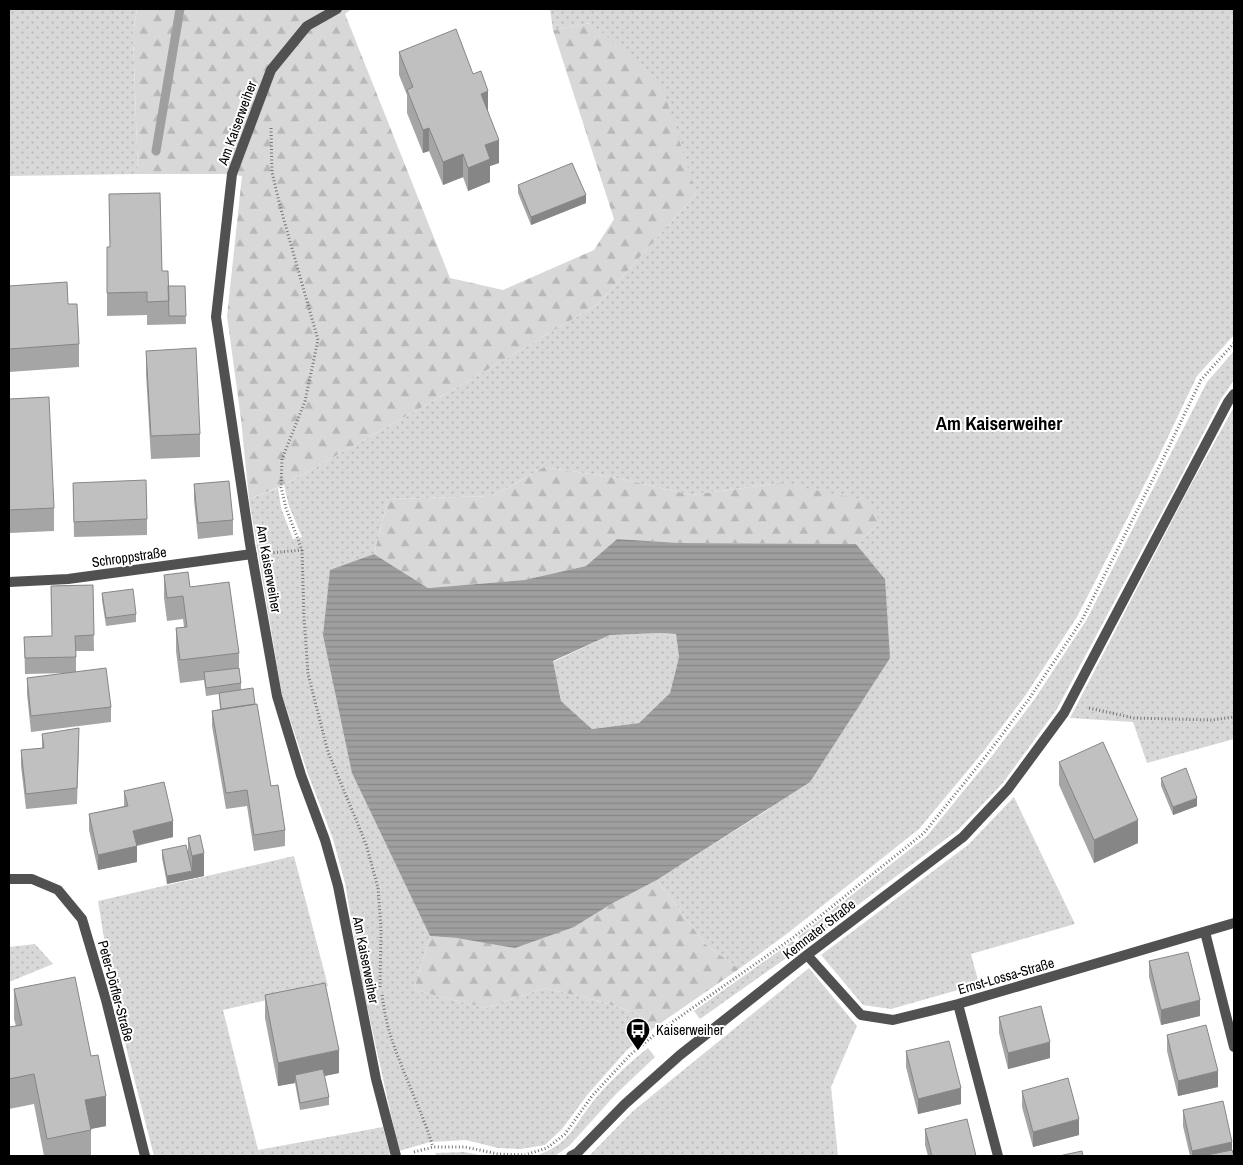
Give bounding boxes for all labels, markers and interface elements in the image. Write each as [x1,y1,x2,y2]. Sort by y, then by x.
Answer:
street label: Am Kaiserweiher [213,78,261,168]
district label: Am Kaiserweiher [936,410,1062,436]
street label: Am Kaiserweiher [252,523,286,614]
street label: Schroppstraße [90,543,168,571]
street label: Kemnater Straße [779,895,859,963]
street label: Am Kaiserweiher [349,914,383,1005]
street label: Peter-Dörfler-Straße [94,938,138,1044]
street label: Ernst-Lossa-Straße [956,954,1056,998]
bus stop icon: Kaiserweiher [625,1017,651,1051]
place label: Kaiserweiher [656,1021,724,1039]

